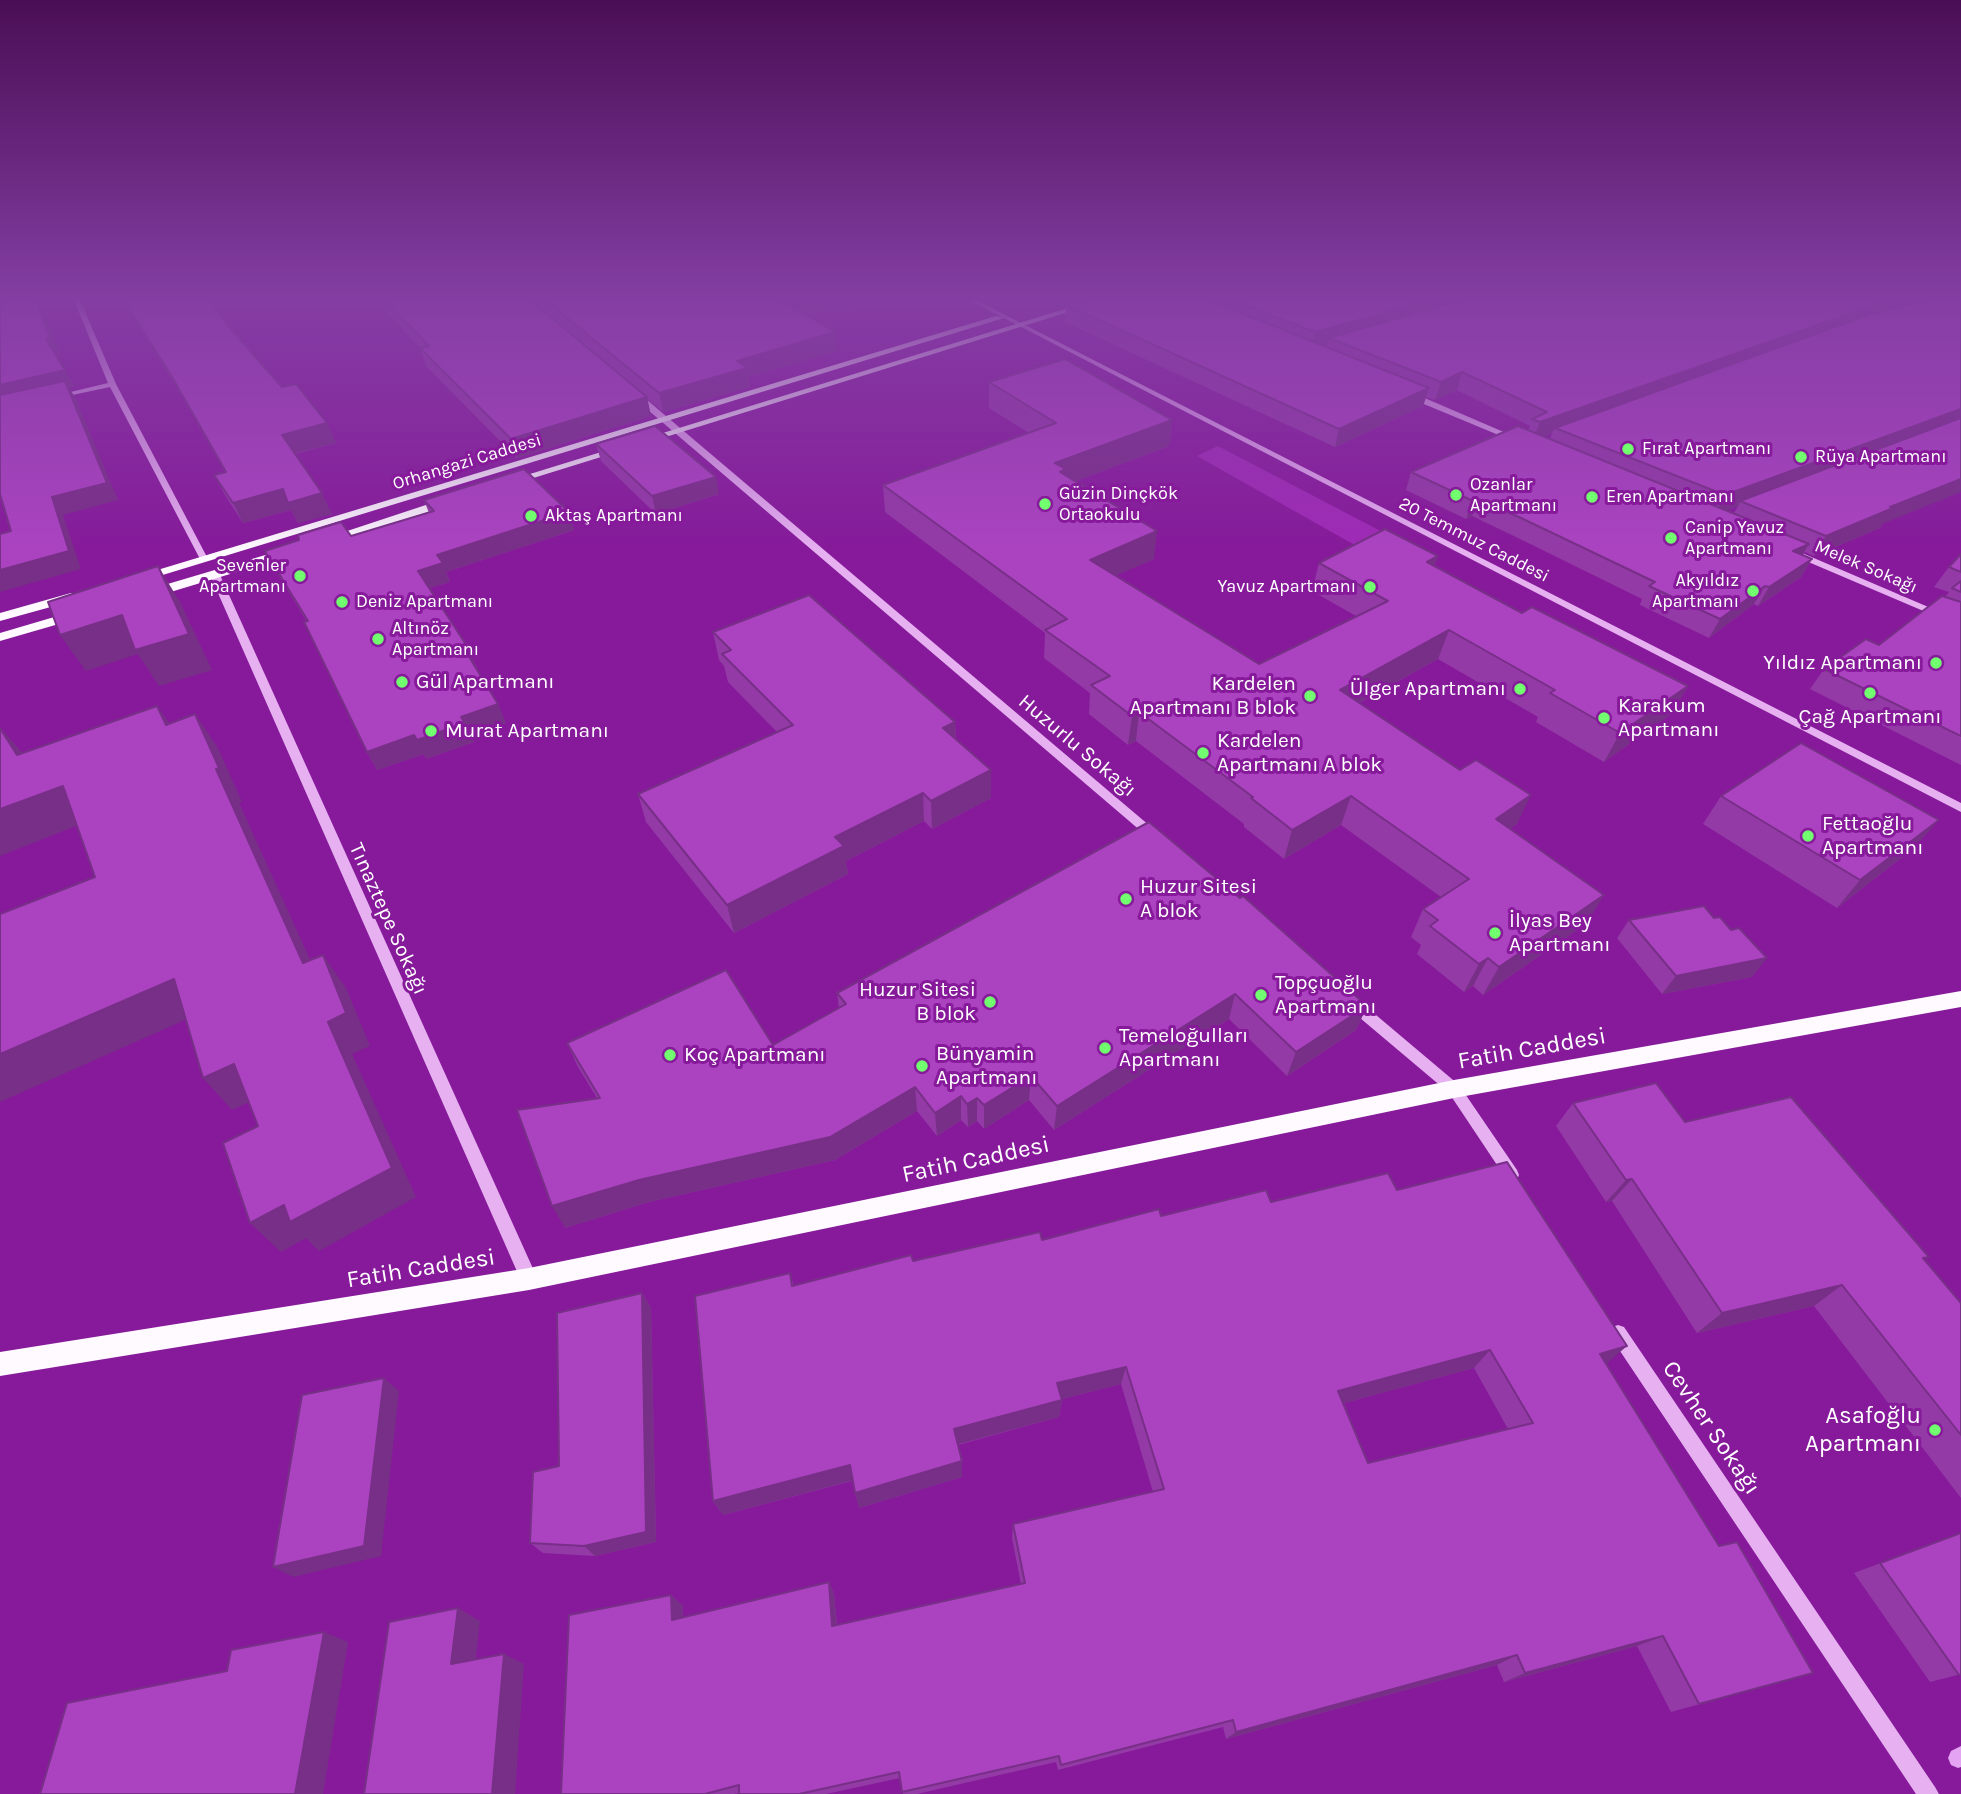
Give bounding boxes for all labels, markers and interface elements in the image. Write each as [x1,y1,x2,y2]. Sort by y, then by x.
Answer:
street label: Orhangazi Caddesi [390,429,544,495]
place label: Fırat Apartmanı [1642,438,1771,460]
marker: Fırat Apartmanı [1620,441,1636,457]
place label: Rüya Apartmanı [1815,446,1947,468]
marker: Rüya Apartmanı [1793,449,1809,465]
place label: Ozanlar Apartmanı [1470,474,1557,516]
place label: Güzin Dinçkök Ortaokulu [1059,483,1178,526]
place label: Eren Apartmanı [1606,486,1734,508]
marker: Ozanlar Apartmanı [1448,487,1464,503]
marker: Eren Apartmanı [1584,489,1600,505]
street label: 20 Temmuz Caddesi [1395,493,1553,587]
marker: Güzin Dinçkök Ortaokulu [1037,496,1053,512]
place label: Aktaş Apartmanı [545,505,683,527]
marker: Aktaş Apartmanı [523,508,539,524]
place label: Canip Yavuz Apartmanı [1685,517,1784,560]
marker: Canip Yavuz Apartmanı [1663,530,1679,546]
street label: Melek Sokağı [1811,536,1921,598]
place label: Sevenler Apartmanı [199,555,286,598]
marker: Sevenler Apartmanı [292,568,308,584]
place label: Akyıldız Apartmanı [1652,570,1739,612]
place label: Yavuz Apartmanı [1218,576,1356,598]
marker: Yavuz Apartmanı [1362,579,1378,595]
marker: Akyıldız Apartmanı [1745,583,1761,599]
place label: Deniz Apartmanı [356,591,493,613]
marker: Deniz Apartmanı [334,594,350,610]
place label: Altınöz Apartmanı [392,618,479,660]
marker: Altınöz Apartmanı [370,631,386,647]
place label: Yıldız Apartmanı [1763,650,1922,676]
marker: Yıldız Apartmanı [1928,655,1944,671]
place label: Gül Apartmanı [416,669,555,695]
place label: Kardelen Apartmanı B blok [1130,671,1296,721]
marker: Gül Apartmanı [394,674,410,690]
place label: Ülger Apartmanı [1350,676,1506,702]
marker: Ülger Apartmanı [1512,681,1528,697]
marker: Çağ Apartmanı [1862,685,1878,701]
marker: Kardelen Apartmanı B blok [1302,688,1318,704]
street label: Huzurlu Sokağı [1013,689,1141,803]
place label: Karakum Apartmanı [1618,693,1720,743]
place label: Çağ Apartmanı [1799,704,1941,730]
marker: Karakum Apartmanı [1596,710,1612,726]
place label: Murat Apartmanı [445,718,609,744]
marker: Murat Apartmanı [423,723,439,739]
place label: Kardelen Apartmanı A blok [1217,728,1382,778]
marker: Kardelen Apartmanı A blok [1195,745,1211,761]
place label: Fettaoğlu Apartmanı [1822,811,1924,861]
marker: Fettaoğlu Apartmanı [1800,828,1816,844]
street label: Tınaztepe Sokağı [343,839,433,999]
place label: Huzur Sitesi A blok [1140,874,1257,924]
marker: Huzur Sitesi A blok [1118,891,1134,907]
place label: İlyas Bey Apartmanı [1509,908,1611,958]
marker: İlyas Bey Apartmanı [1487,925,1503,941]
place label: Topçuoğlu Apartmanı [1275,970,1377,1020]
place label: Huzur Sitesi B blok [859,977,976,1027]
marker: Topçuoğlu Apartmanı [1253,987,1269,1003]
marker: Huzur Sitesi B blok [982,994,998,1010]
street label: Fatih Caddesi [1456,1022,1608,1076]
place label: Temeloğulları Apartmanı [1119,1023,1248,1073]
marker: Temeloğulları Apartmanı [1097,1040,1113,1056]
place label: Bünyamin Apartmanı [936,1041,1038,1091]
place label: Koç Apartmanı [684,1042,826,1068]
marker: Koç Apartmanı [662,1047,678,1063]
marker: Bünyamin Apartmanı [914,1058,930,1074]
street label: Fatih Caddesi [900,1130,1052,1190]
street label: Fatih Caddesi [345,1243,497,1295]
street label: Cevher Sokağı [1656,1356,1766,1500]
place label: Asafoğlu Apartmanı [1805,1402,1921,1458]
marker: Asafoğlu Apartmanı [1927,1422,1943,1438]

